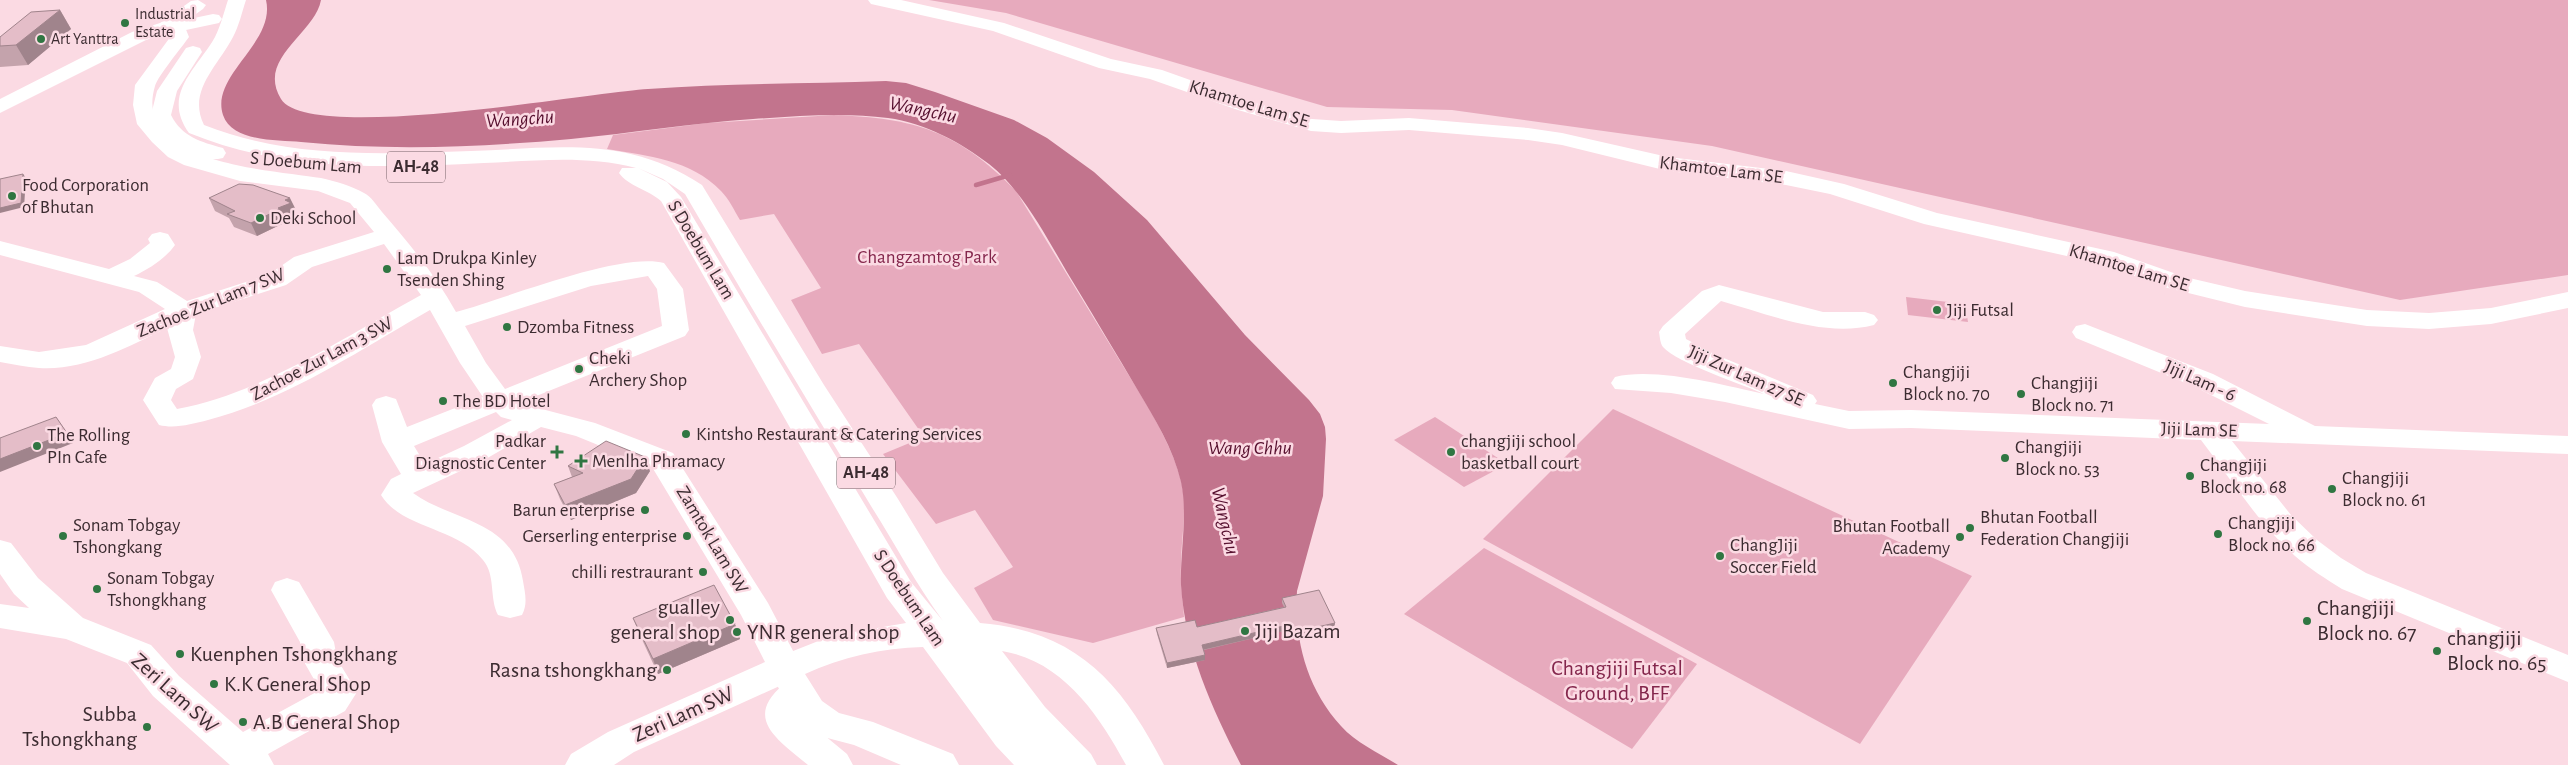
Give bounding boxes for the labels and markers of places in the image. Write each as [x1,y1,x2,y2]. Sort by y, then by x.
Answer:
place label: Industrial Estate [135,6,195,40]
marker: Industrial Estate [119,17,131,29]
place label: Art Yanttra [51,31,119,47]
marker: Art Yanttra [35,33,47,45]
place label: Food Corporation of Bhutan [22,176,149,217]
marker: Food Corporation of Bhutan [6,190,18,202]
place label: Deki School [270,209,357,228]
marker: Deki School [254,212,266,224]
place label: Lam Drukpa Kinley Tsenden Shing [397,249,537,290]
marker: Lam Drukpa Kinley Tsenden Shing [381,263,393,275]
place label: Jiji Futsal [1947,301,2014,320]
marker: Jiji Futsal [1931,304,1943,316]
place label: Dzomba Fitness [517,318,634,337]
marker: Dzomba Fitness [501,321,513,333]
place label: Cheki Archery Shop [589,349,687,390]
marker: Cheki Archery Shop [573,363,585,375]
place label: Changjiji Block no. 70 [1903,363,1990,404]
place label: Changjiji Block no. 71 [2031,374,2115,415]
marker: Changjiji Block no. 70 [1887,377,1899,389]
marker: Changjiji Block no. 71 [2015,388,2027,400]
place label: The BD Hotel [453,392,551,411]
marker: The BD Hotel [437,395,449,407]
place label: Kintsho Restaurant & Catering Services [696,425,982,444]
place label: The Rolling PIn Cafe [47,426,131,467]
marker: Kintsho Restaurant & Catering Services [680,428,692,440]
place label: Padkar Diagnostic Center [415,432,546,473]
place label: changjiji school basketball court [1461,432,1579,473]
place label: Changjiji Block no. 53 [2015,438,2100,479]
marker: The Rolling PIn Cafe [31,440,43,452]
marker: Padkar Diagnostic Center [550,445,564,459]
marker: changjiji school basketball court [1445,446,1457,458]
place label: Menlha Phramacy [592,452,725,471]
marker: Changjiji Block no. 53 [1999,452,2011,464]
marker: Menlha Phramacy [574,454,588,468]
place label: Changjiji Block no. 68 [2200,456,2287,497]
place label: Changjiji Block no. 61 [2342,469,2427,510]
marker: Changjiji Block no. 68 [2184,470,2196,482]
marker: Changjiji Block no. 61 [2326,483,2338,495]
place label: Barun enterprise [512,501,635,520]
marker: Barun enterprise [639,504,651,516]
place label: Bhutan Football Federation Changjiji [1980,508,2129,549]
place label: Changjiji Block no. 66 [2228,514,2315,555]
place label: Sonam Tobgay Tshongkang [73,516,180,557]
place label: Bhutan Football Academy [1832,517,1950,558]
marker: Bhutan Football Federation Changjiji [1964,522,1976,534]
place label: Gerserling enterprise [522,527,677,546]
marker: Changjiji Block no. 66 [2212,528,2224,540]
marker: Sonam Tobgay Tshongkang [57,530,69,542]
marker: Gerserling enterprise [681,530,693,542]
marker: Bhutan Football Academy [1954,531,1966,543]
place label: ChangJiji Soccer Field [1730,536,1817,577]
marker: ChangJiji Soccer Field [1714,550,1726,562]
place label: chilli restraurant [571,563,693,582]
marker: chilli restraurant [697,566,709,578]
place label: Sonam Tobgay Tshongkhang [107,569,214,610]
marker: Sonam Tobgay Tshongkhang [91,583,103,595]
place label: gualley general shop [610,596,721,643]
place label: Changjiji Block no. 67 [2317,597,2416,644]
marker: gualley general shop [724,614,736,626]
marker: Changjiji Block no. 67 [2301,615,2313,627]
place label: Jiji Bazam [1255,620,1341,642]
place label: YNR general shop [747,621,900,643]
marker: Jiji Bazam [1239,625,1251,637]
marker: YNR general shop [731,626,743,638]
place label: changjiji Block no. 65 [2447,627,2547,674]
place label: Kuenphen Tshongkhang [190,643,397,665]
marker: changjiji Block no. 65 [2431,645,2443,657]
marker: Kuenphen Tshongkhang [174,648,186,660]
place label: Rasna tshongkhang [489,659,657,681]
marker: Rasna tshongkhang [661,664,673,676]
place label: K.K General Shop [224,673,371,695]
marker: K.K General Shop [208,678,220,690]
place label: Subba Tshongkhang [22,703,137,750]
place label: A.B General Shop [253,711,400,733]
marker: A.B General Shop [237,716,249,728]
marker: Subba Tshongkhang [141,721,153,733]

